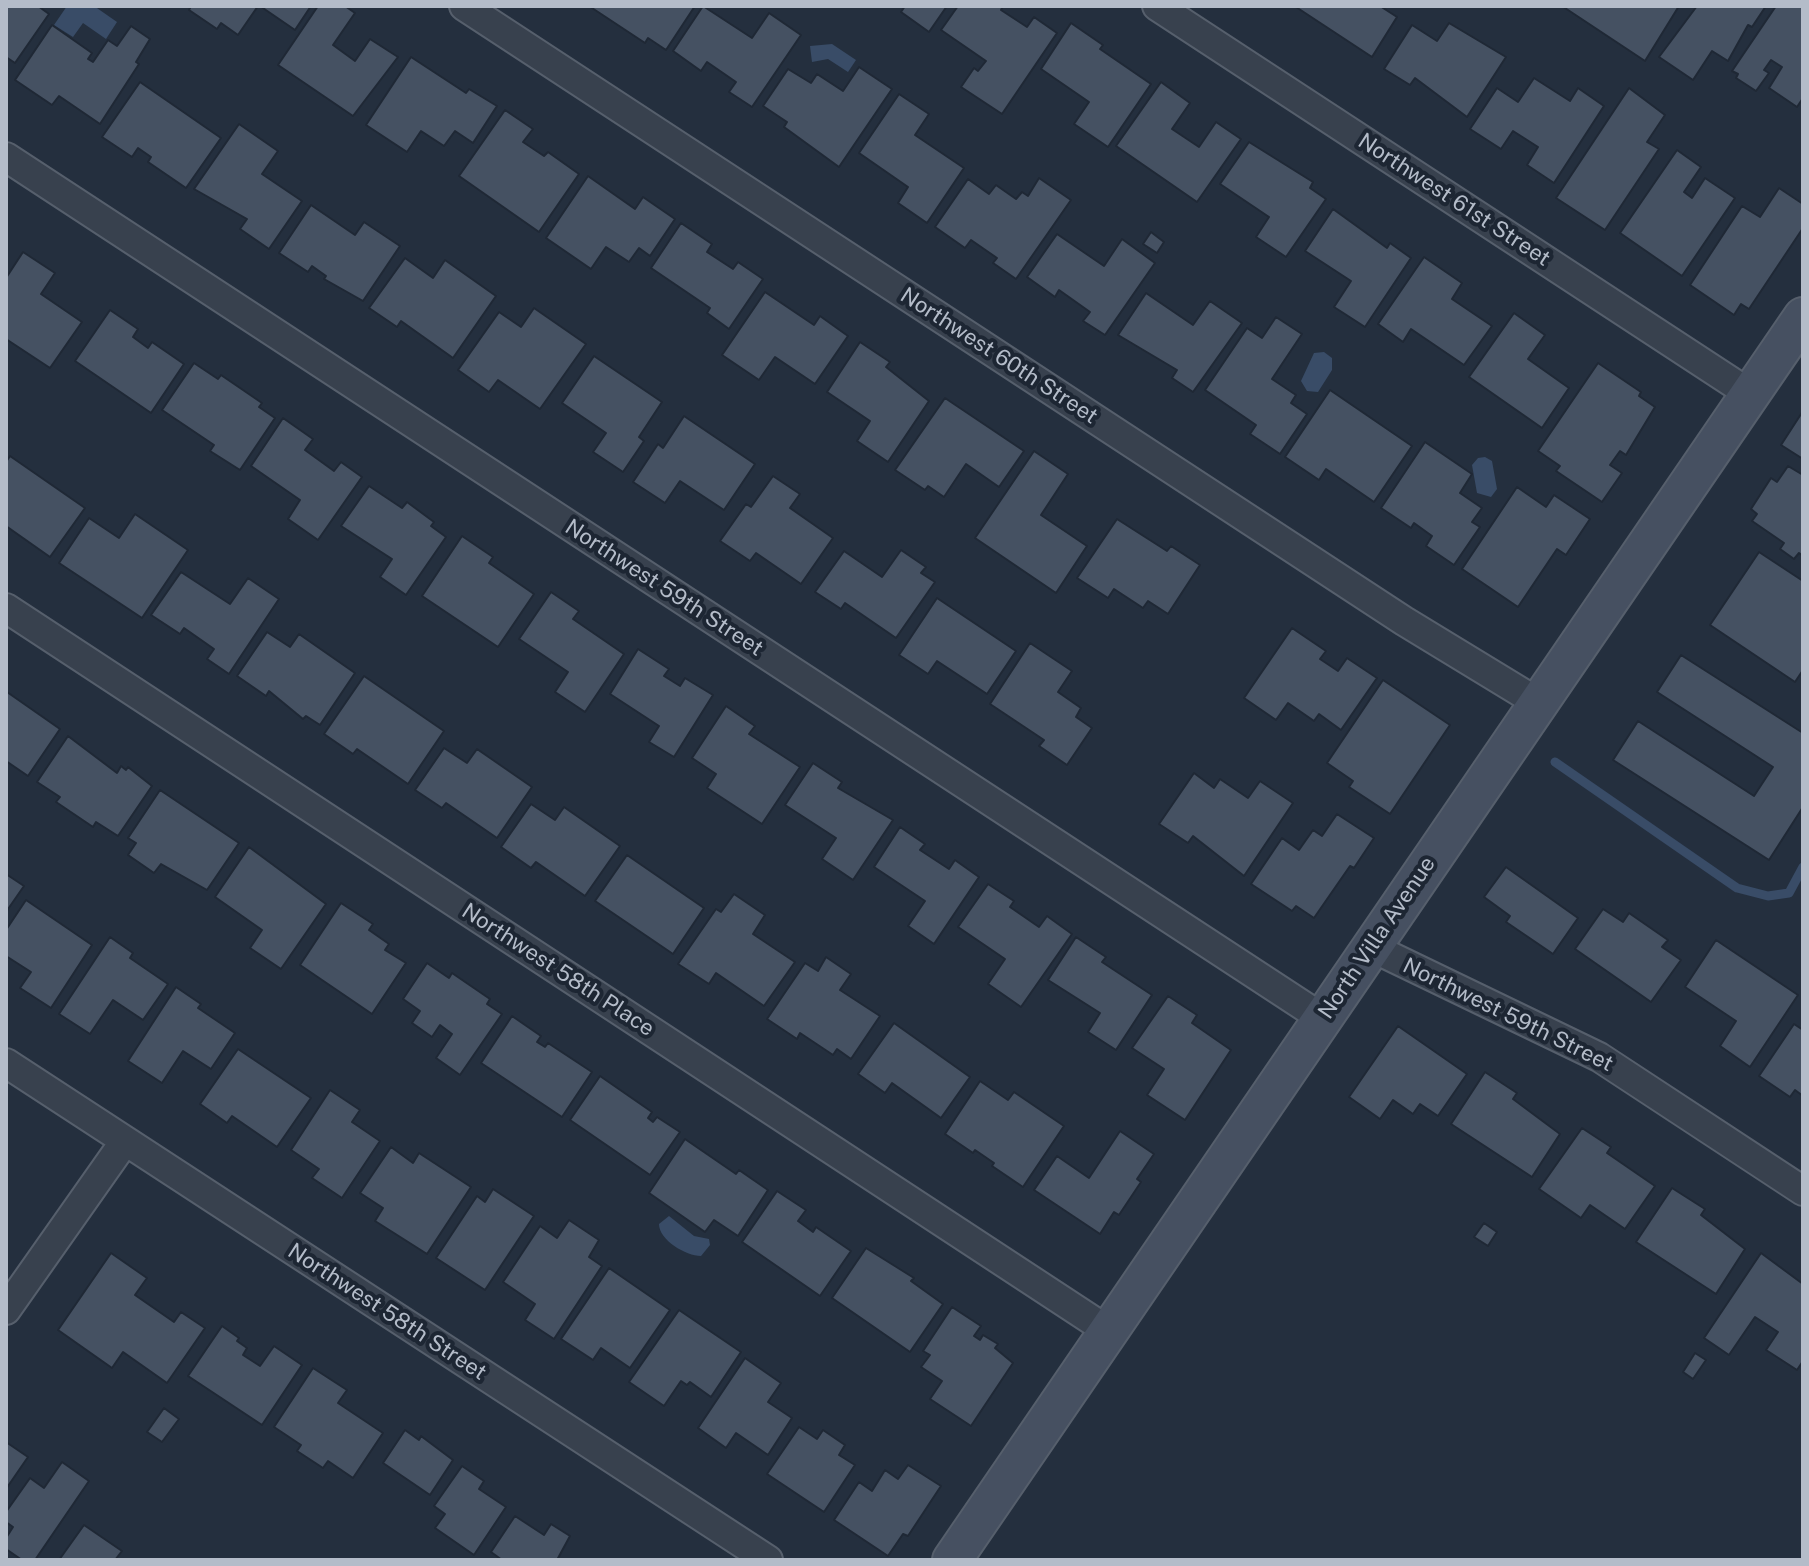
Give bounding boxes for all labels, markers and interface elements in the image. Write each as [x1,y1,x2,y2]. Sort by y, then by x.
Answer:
street label: Northwest 61st Street [1353,128,1555,272]
street label: Northwest 60th Street [895,282,1103,430]
street label: Northwest 59th Street [560,514,768,662]
street label: North Villa Avenue [1313,852,1441,1024]
street label: Northwest 58th Place [457,898,659,1042]
street label: Northwest 59th Street [1398,953,1618,1077]
street label: Northwest 58th Street [283,1238,491,1386]

